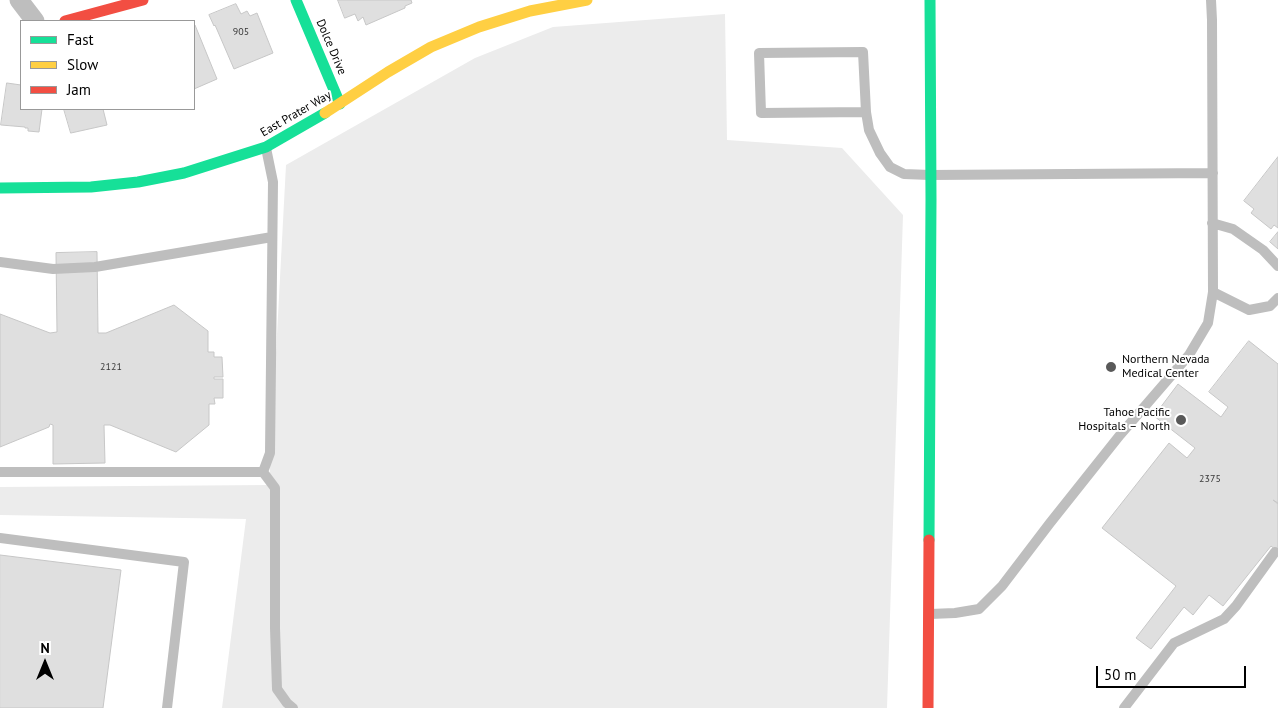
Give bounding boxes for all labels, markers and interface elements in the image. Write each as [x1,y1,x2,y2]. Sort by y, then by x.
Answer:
street label: Dolce Drive [313,17,349,77]
legend [20,20,195,110]
house number: 905 [233,26,249,38]
text: Fast [67,30,94,49]
text: Slow [67,55,98,74]
text: Jam [67,80,91,99]
street label: East Prater Way [258,88,334,140]
place label: Northern Nevada Medical Center [1122,353,1210,381]
marker: Northern Nevada Medical Center [1104,360,1118,374]
house number: 2121 [100,361,122,373]
place label: Tahoe Pacific Hospitals – North [1078,406,1170,434]
marker: Tahoe Pacific Hospitals – North [1174,413,1188,427]
house number: 2375 [1199,473,1221,485]
north arrow [20,638,70,688]
text: N [40,639,50,657]
scale bar [1098,656,1248,688]
text: 50 m [1104,665,1137,684]

